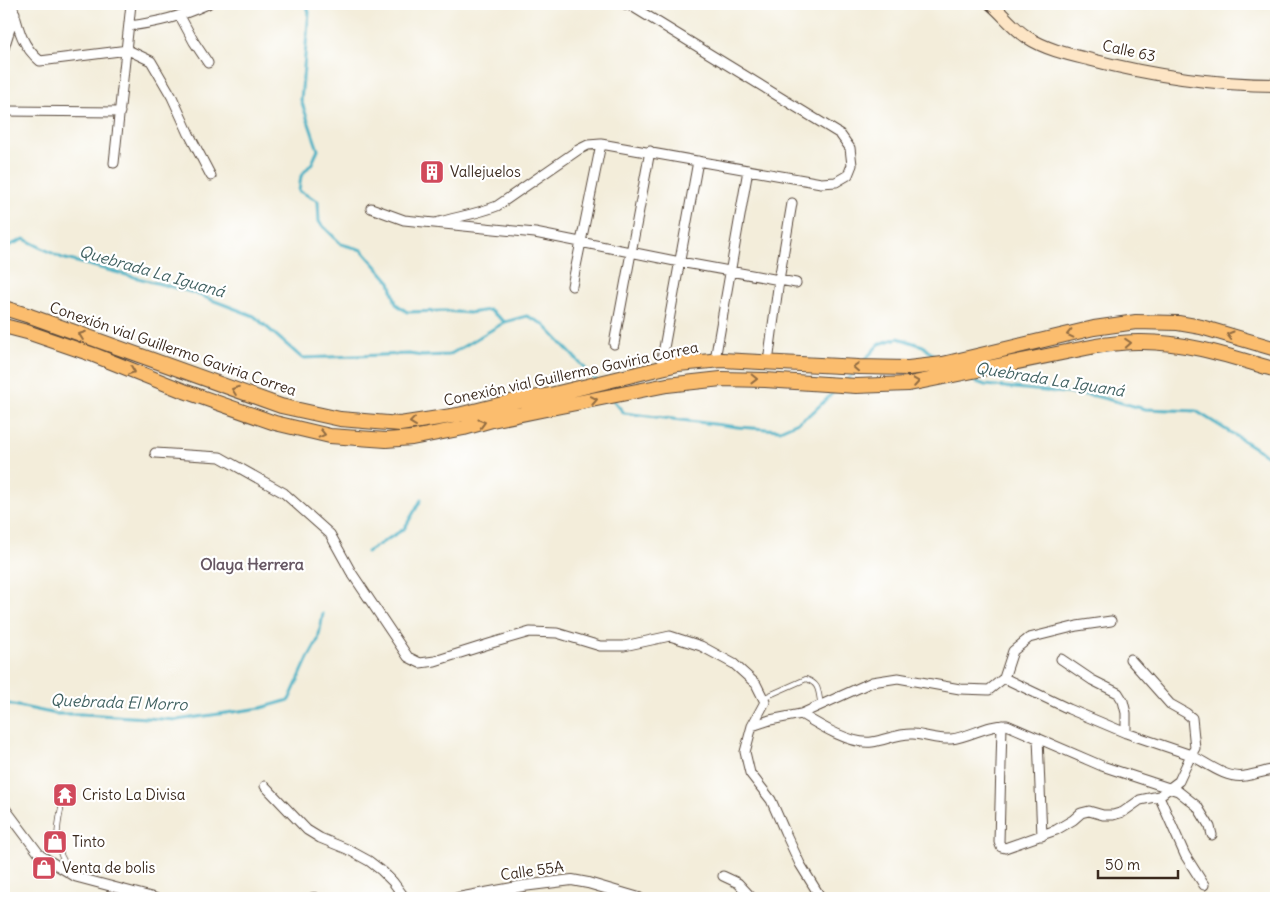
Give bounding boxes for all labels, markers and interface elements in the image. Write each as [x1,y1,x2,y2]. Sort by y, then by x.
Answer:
street label: Calle 63 [1101,36,1157,65]
building icon: Vallejuelos [419,159,445,185]
place label: Vallejuelos [450,162,521,181]
water label: Quebrada La Iguaná [77,241,228,302]
street label: Conexión vial Guillermo Gaviria Correa [47,297,299,400]
one-way arrow [1065,328,1074,339]
one-way arrow [1226,330,1234,340]
one-way arrow [78,331,87,341]
street label: Conexión vial Guillermo Gaviria Correa [442,337,700,410]
one-way arrow [1124,337,1132,348]
water label: Quebrada La Iguaná [974,357,1127,401]
one-way arrow [851,361,859,372]
one-way arrow [128,365,136,375]
one-way arrow [750,374,758,385]
one-way arrow [912,378,921,388]
one-way arrow [232,386,240,396]
one-way arrow [589,395,598,405]
one-way arrow [408,416,416,427]
one-way arrow [478,419,486,429]
one-way arrow [317,428,326,439]
district label: Olaya Herrera [200,554,304,575]
water label: Quebrada El Morro [50,690,189,714]
temple icon: Cristo La Divisa [52,782,78,808]
place label: Cristo La Divisa [82,785,186,804]
shop icon: Tinto [42,829,68,855]
place label: Tinto [72,832,105,851]
scale bar [1098,847,1178,879]
shop icon: Venta de bolis [31,855,57,881]
text: 50 m [1105,855,1140,874]
street label: Calle 55A [499,857,565,884]
place label: Venta de bolis [62,858,155,877]

